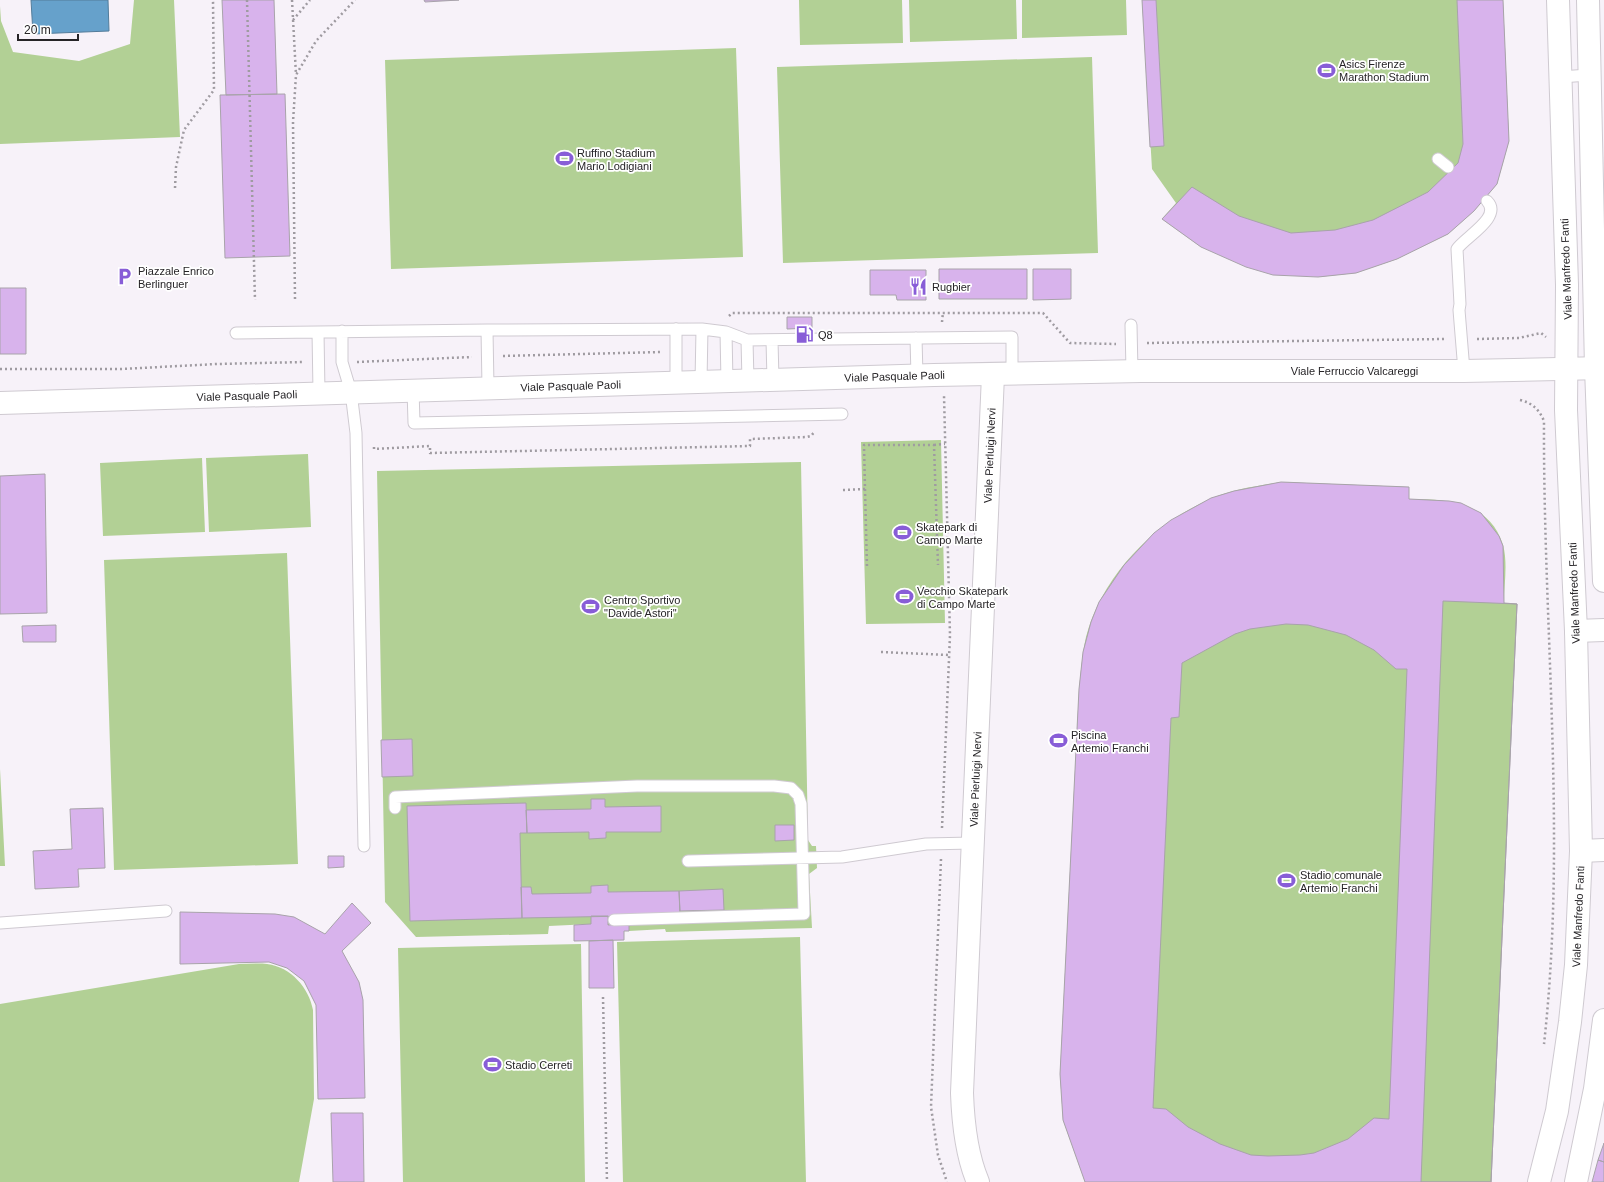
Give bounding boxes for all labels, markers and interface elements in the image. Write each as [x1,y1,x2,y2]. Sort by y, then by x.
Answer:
scale bar [18,16,78,42]
text: 20 m [24,23,51,37]
place label: Asics Firenze Marathon Stadium [1339,58,1429,83]
sports icon: Asics Firenze Marathon Stadium [1316,60,1336,80]
place label: Ruffino Stadium Mario Lodigiani [577,147,655,172]
sports icon: Ruffino Stadium Mario Lodigiani [554,149,574,169]
street label: Viale Manfredo Fanti [1558,218,1574,320]
place label: Piazzale Enrico Berlinguer [138,265,214,290]
parking icon: Piazzale Enrico Berlinguer [115,267,135,287]
restaurant icon: Rugbier [909,277,929,297]
place label: Rugbier [932,281,971,293]
fuel station icon: Q8 [795,325,815,345]
place label: Q8 [818,329,833,341]
street label: Viale Ferruccio Valcareggi [1291,365,1418,377]
street label: Viale Pasquale Paoli [844,369,945,384]
street label: Viale Pasquale Paoli [520,378,621,393]
street label: Viale Pasquale Paoli [196,388,297,403]
street label: Viale Pierluigi Nervi [981,408,998,503]
place label: Skatepark di Campo Marte [916,521,983,546]
sports icon: Skatepark di Campo Marte [893,523,913,543]
street label: Viale Manfredo Fanti [1566,542,1582,644]
place label: Vecchio Skatepark di Campo Marte [917,585,1009,610]
sports icon: Vecchio Skatepark di Campo Marte [894,587,914,607]
place label: Centro Sportivo "Davide Astori" [604,594,680,619]
sports icon: Centro Sportivo "Davide Astori" [581,596,601,616]
place label: Piscina Artemio Franchi [1071,729,1149,754]
street label: Viale Pierluigi Nervi [967,731,984,827]
sports icon: Piscina Artemio Franchi [1048,731,1068,751]
street label: Viale Manfredo Fanti [1570,866,1586,967]
place label: Stadio comunale Artemio Franchi [1300,869,1382,894]
sports icon: Stadio comunale Artemio Franchi [1277,871,1297,891]
sports icon: Stadio Cerreti [482,1055,502,1075]
place label: Stadio Cerreti [505,1059,572,1071]

